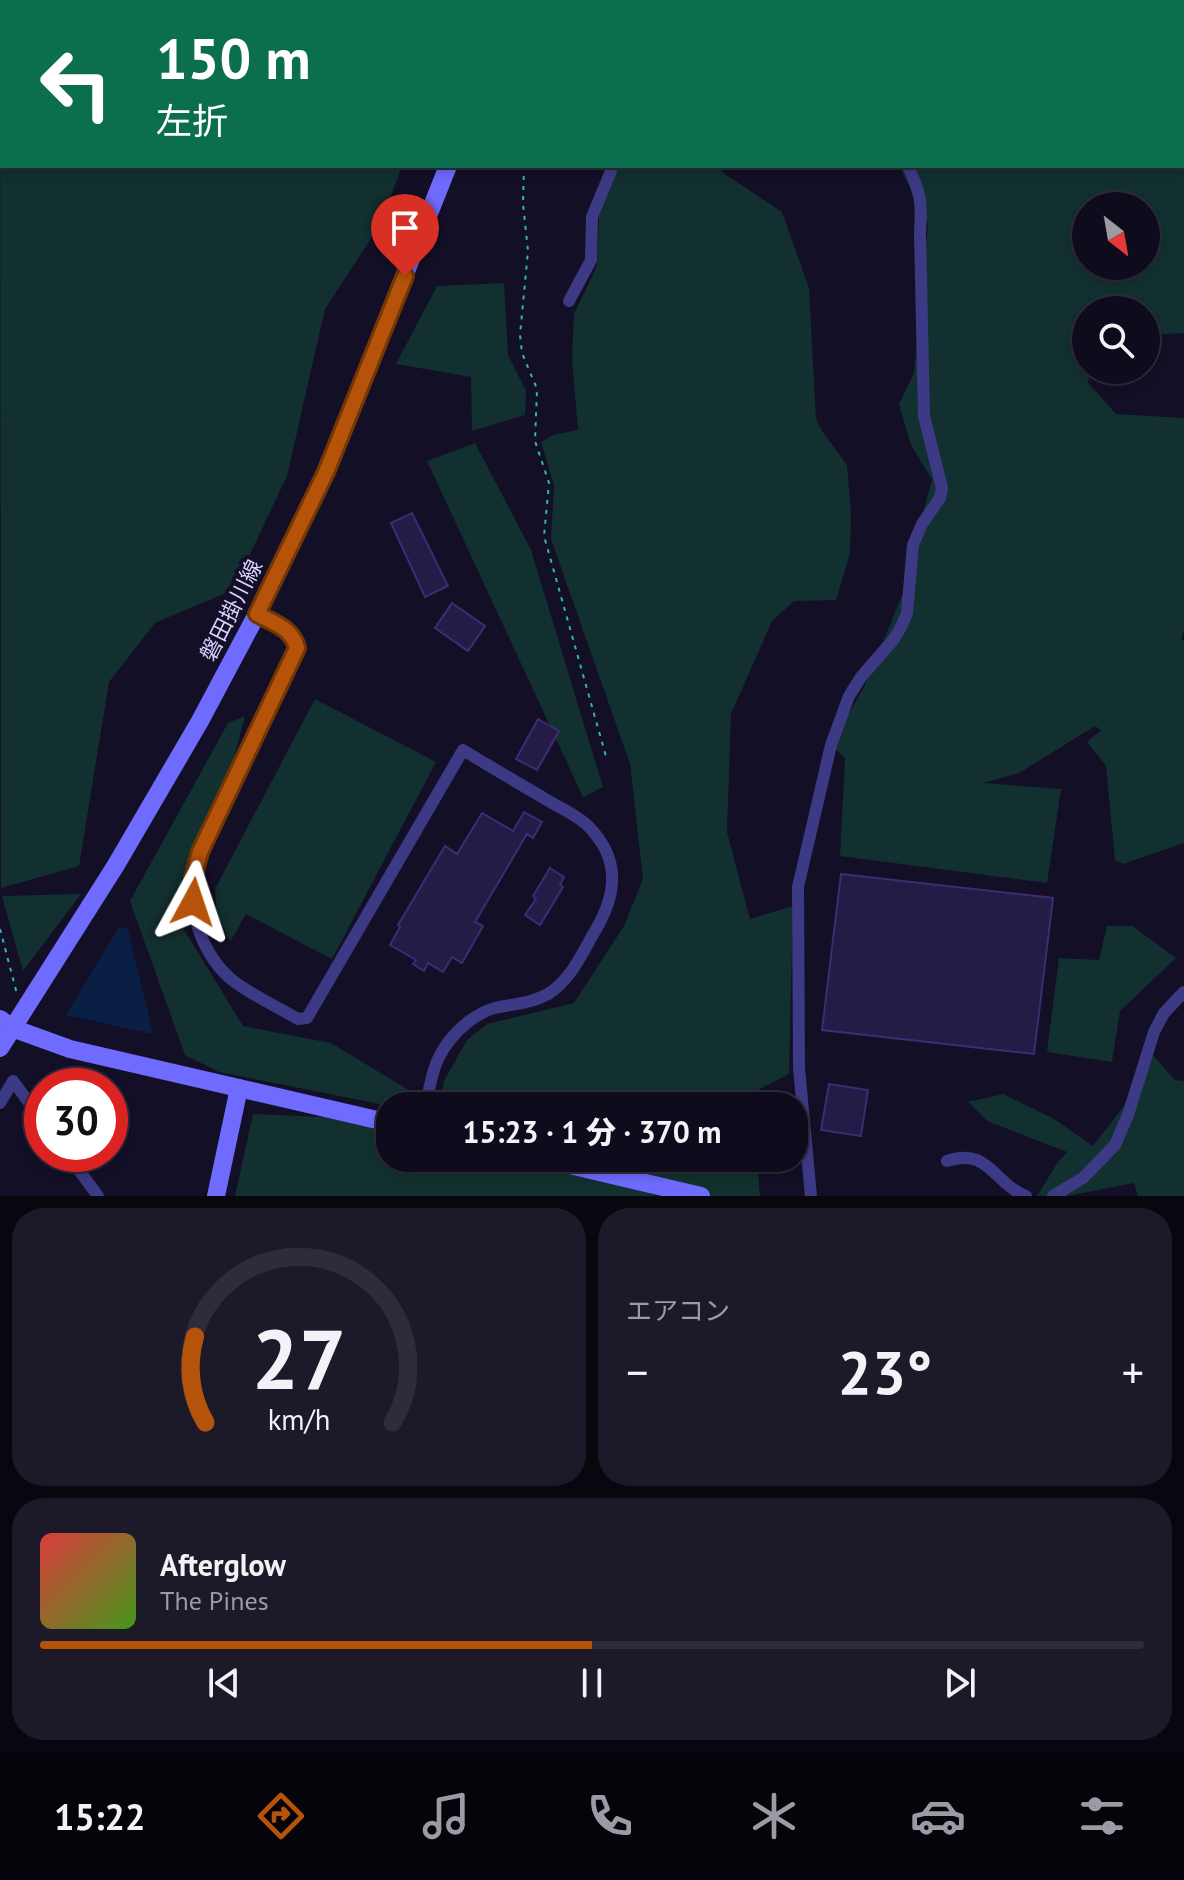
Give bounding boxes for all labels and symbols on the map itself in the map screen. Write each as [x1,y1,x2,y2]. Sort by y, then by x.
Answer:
north arrow [1072,192,1160,280]
pin [371,194,439,276]
street label: 磐田掛川線 [194,555,268,665]
position arrow [151,860,235,944]
speed limit sign: 30 [24,1068,128,1172]

